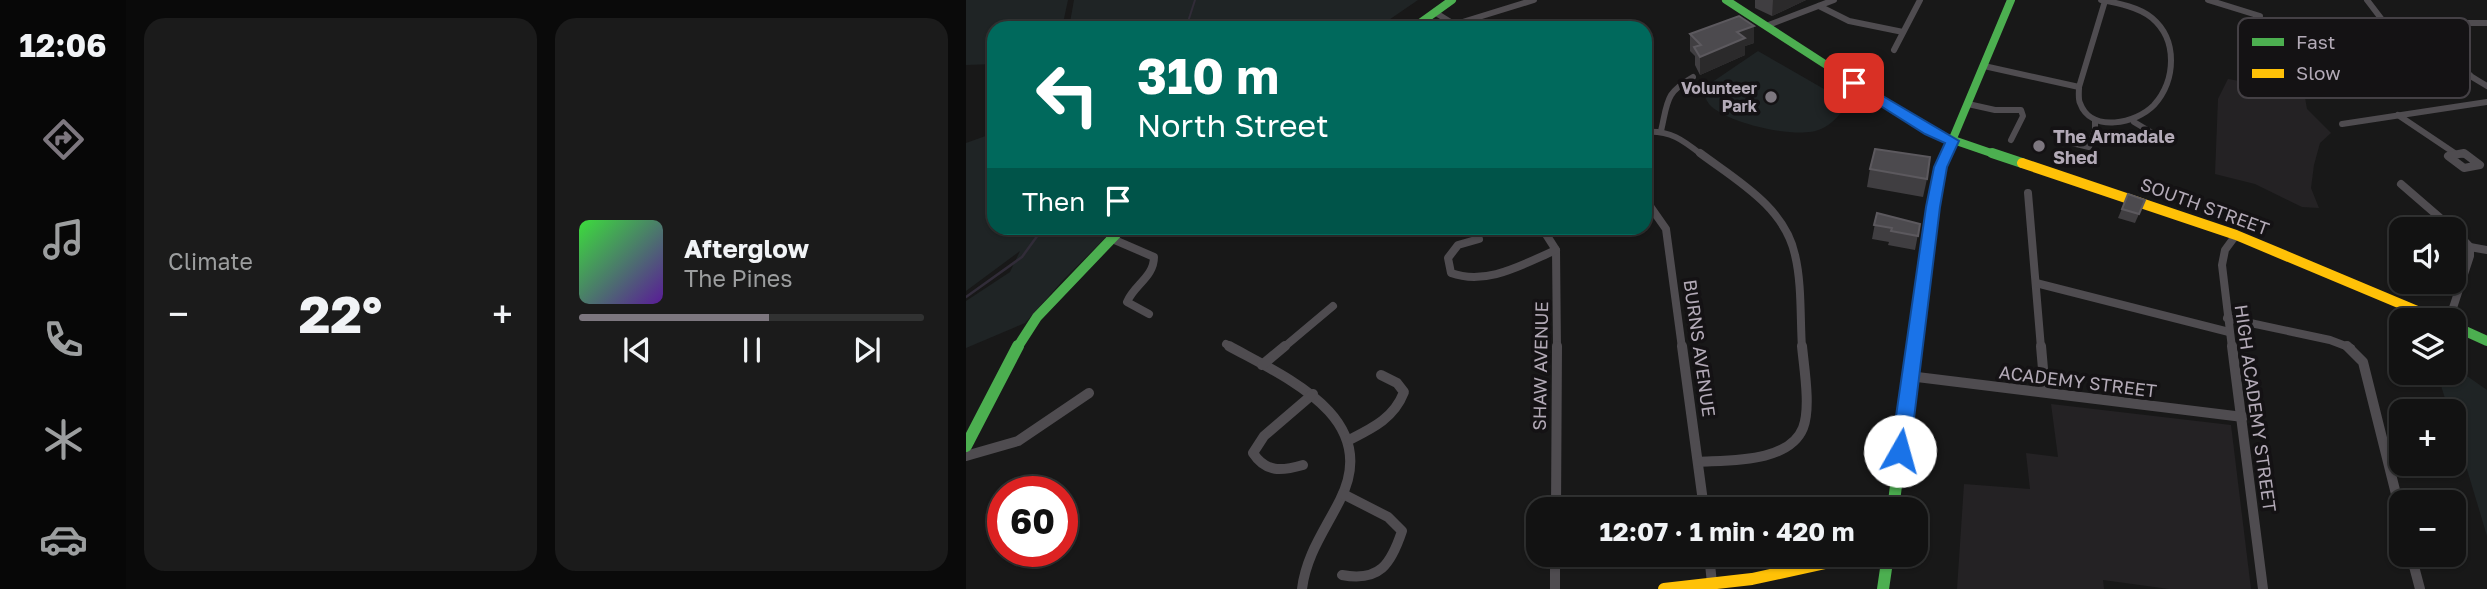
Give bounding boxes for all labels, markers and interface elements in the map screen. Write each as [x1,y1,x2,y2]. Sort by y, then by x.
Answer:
legend [2238,18,2470,98]
text: 12:06 [19,26,107,64]
text: Fast [2296,30,2335,53]
text: 310 m [1137,46,1279,105]
icon: left [1022,49,1113,140]
pin [1824,53,1884,113]
text: Slow [2296,61,2341,84]
icon: arrive [1835,64,1873,102]
place label: Volunteer Park [1681,78,1758,116]
marker: Volunteer Park [1763,89,1779,105]
text: North Street [1137,106,1329,144]
icon: directions [39,115,88,164]
place label: The Armadale Shed [2053,125,2175,168]
marker: The Armadale Shed [2031,138,2047,154]
street label: SOUTH STREET [2138,173,2272,239]
icon: arrive [1099,182,1137,220]
text: Then [1022,186,1085,217]
icon: music [39,215,88,264]
map controls [2389,217,2466,567]
button: sound [2389,217,2466,294]
text: Afterglow [684,233,809,264]
text: Climate [168,247,253,275]
text: The Pines [684,264,792,292]
street label: BURNS AVENUE [1679,278,1721,418]
text: 22° [299,282,382,344]
text: − [168,291,189,336]
text: + [492,291,513,336]
street label: SHAW AVENUE [1528,301,1552,431]
street label: HIGH ACADEMY STREET [2231,303,2281,513]
button: layers [2389,308,2466,385]
icon: phone [39,315,88,364]
icon: previous [618,331,656,369]
icon: pause [733,331,771,369]
icon: next [848,331,886,369]
street label: ACADEMY STREET [1998,360,2158,402]
button: + [2389,399,2466,476]
position arrow [1863,414,1937,488]
icon: climate [39,415,88,464]
speed limit sign: 60 [987,476,1078,567]
button: − [2389,490,2466,567]
icon: car [39,515,88,564]
text: 12:07 · 1 min · 420 m [1599,516,1855,547]

